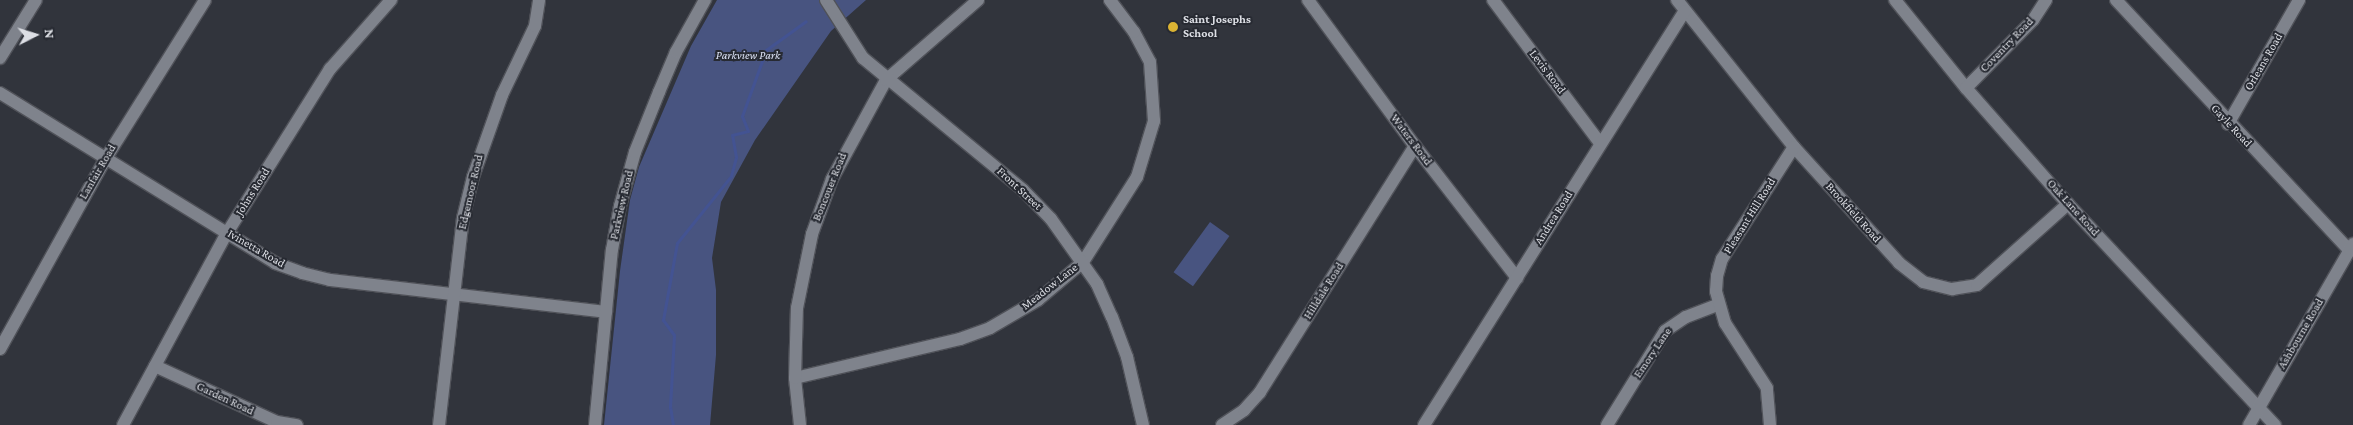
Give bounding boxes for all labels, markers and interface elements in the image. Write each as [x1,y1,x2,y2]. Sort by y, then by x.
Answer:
north arrow [10,10,60,60]
place label: Saint Josephs School [1183,13,1251,41]
street label: Coventry Road [1977,15,2037,75]
marker: Saint Josephs School [1167,21,1179,33]
text: N [42,28,58,39]
street label: Orleans Road [2242,31,2286,93]
street label: Levis Road [1526,47,1568,97]
park label: Parkview Park [716,49,780,63]
street label: Gayle Road [2207,101,2255,151]
street label: Waters Road [1387,111,1435,169]
street label: Lanfair Road [76,142,120,202]
street label: Boncouer Road [810,151,850,223]
street label: Edgemoor Road [455,153,487,231]
street label: Front Street [993,164,1045,214]
street label: Johns Road [233,165,273,219]
street label: Parkview Road [607,169,637,241]
street label: Pleasant Hill Road [1721,175,1779,257]
street label: Oak Lane Road [2044,177,2102,239]
street label: Brookfield Road [1822,180,1884,246]
street label: Andrea Road [1532,188,1576,248]
street label: Ivinetta Road [225,227,287,271]
street label: Hilldale Road [1301,260,1347,322]
street label: Meadow Lane [1019,261,1081,313]
street label: Ashbourne Road [2275,296,2327,372]
street label: Emory Lane [1631,325,1675,381]
street label: Garden Road [194,379,256,419]

